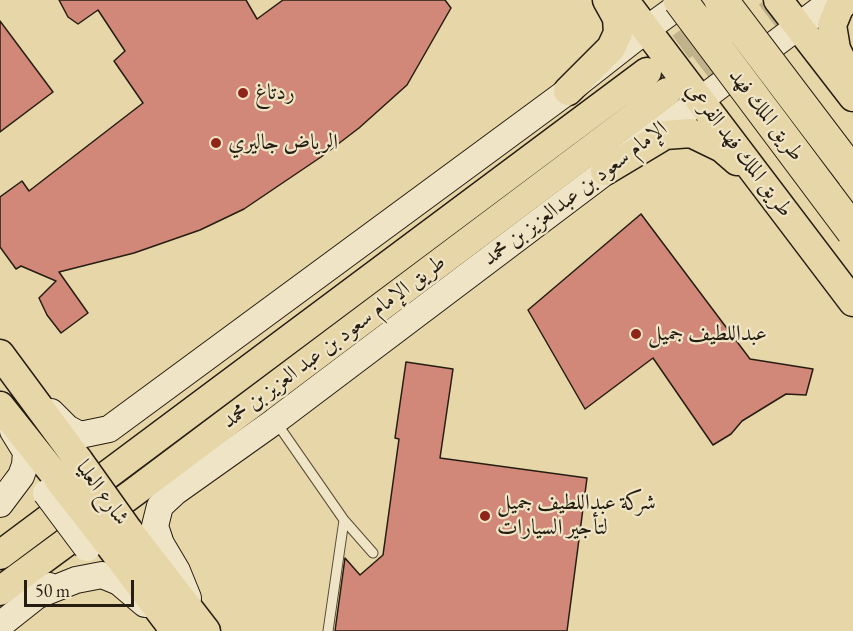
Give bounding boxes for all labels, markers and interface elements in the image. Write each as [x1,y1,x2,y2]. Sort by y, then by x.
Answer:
street label: طريق الملك فهد [723,63,809,167]
street label: طريق الملك فهد الفرعي [680,77,798,223]
place label: ردتاغ [255,80,295,106]
marker: ردتاغ [236,86,250,100]
street label: الإمام سعود بن عبدالعزيز بن محمد [477,116,673,272]
place label: الرياض جاليري [228,130,338,156]
marker: الرياض جاليري [209,136,223,150]
street label: طريق الإمام سعود بن عبد العزيز بن محمد [217,249,451,435]
place label: عبداللطيف جميل [648,321,767,347]
marker: عبداللطيف جميل [629,327,643,341]
street label: شارع العليا [70,455,134,531]
place label: شركة عبداللطيف جميل لتأجير السيارات [497,490,656,542]
marker: شركة عبداللطيف جميل لتأجير السيارات [478,509,492,523]
scale bar [27,568,136,606]
text: 50 m [35,579,70,602]

